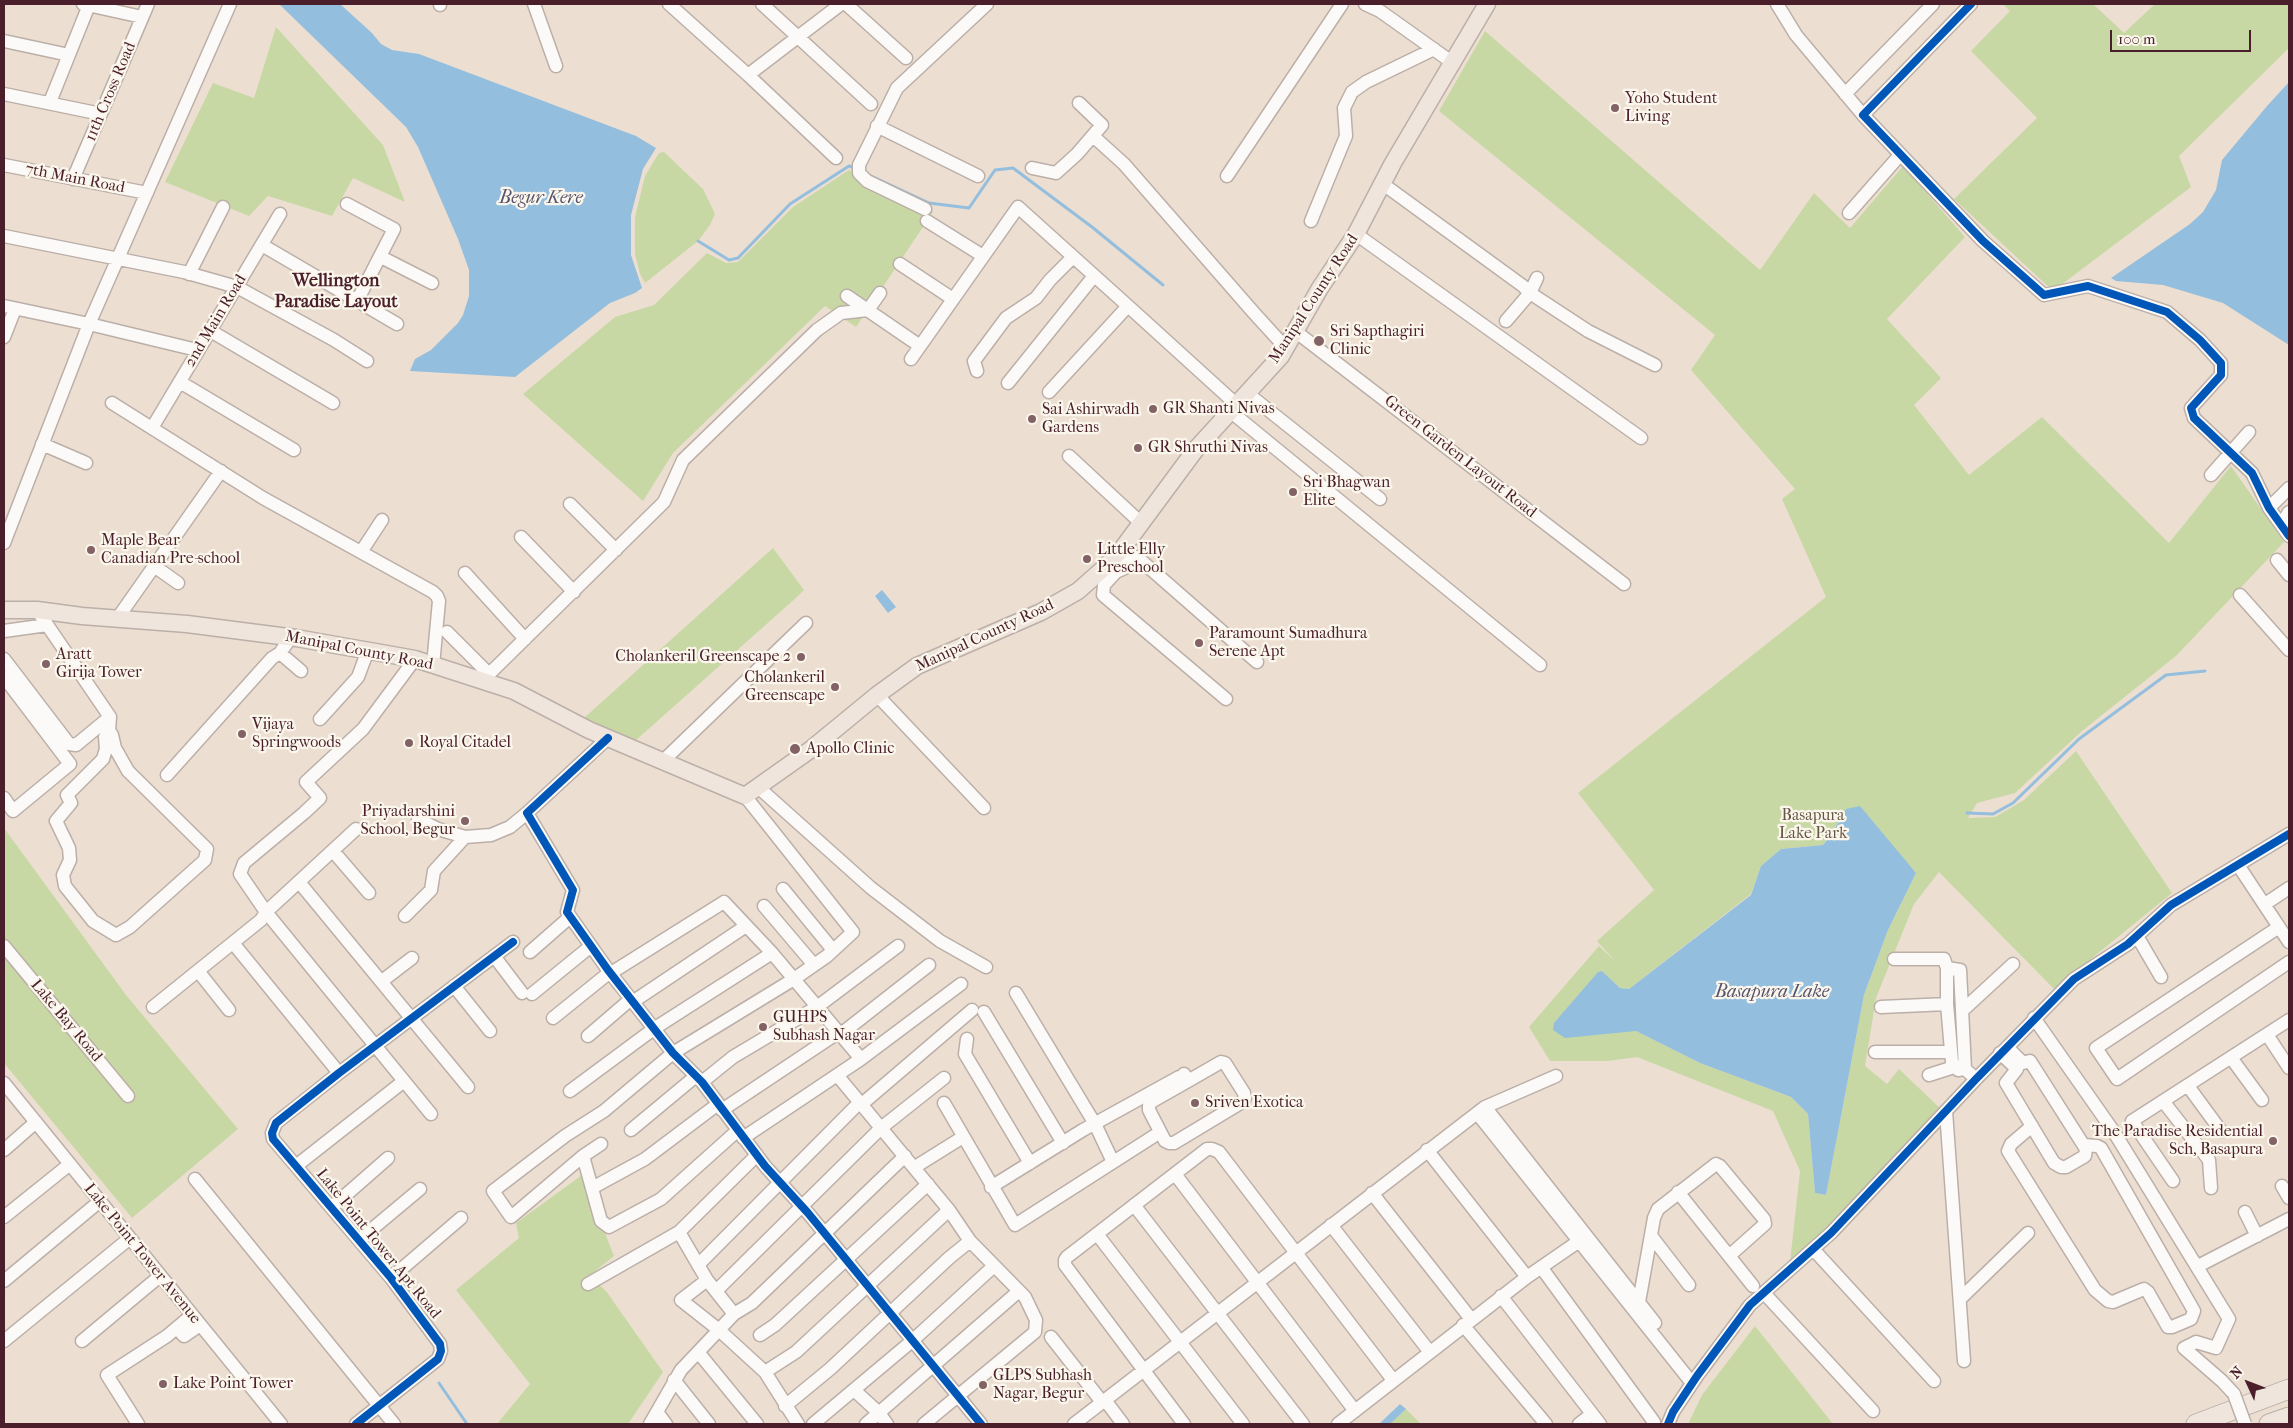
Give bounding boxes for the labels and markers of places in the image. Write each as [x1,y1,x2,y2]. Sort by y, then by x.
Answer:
place label: Yoho Student Living [1625,89,1717,127]
marker: Yoho Student Living [1609,102,1621,114]
place label: Sri Sapthagiri Clinic [1330,322,1425,360]
marker: Sri Sapthagiri Clinic [1312,334,1326,348]
place label: GR Shanti Nivas [1163,399,1275,419]
place label: Sai Ashirwadh Gardens [1042,400,1139,438]
marker: GR Shanti Nivas [1147,403,1159,415]
marker: Sai Ashirwadh Gardens [1026,413,1038,425]
place label: GR Shruthi Nivas [1148,438,1268,458]
marker: GR Shruthi Nivas [1132,442,1144,454]
place label: Sri Bhagwan Elite [1303,473,1390,511]
marker: Sri Bhagwan Elite [1287,486,1299,498]
place label: Maple Bear Canadian Pre-school [101,531,240,569]
place label: Little Elly Preschool [1097,540,1165,578]
marker: Maple Bear Canadian Pre-school [85,544,97,556]
marker: Little Elly Preschool [1081,553,1093,565]
place label: Paramount Sumadhura Serene Apt [1209,624,1367,662]
marker: Paramount Sumadhura Serene Apt [1193,637,1205,649]
place label: Aratt Girija Tower [56,645,142,683]
place label: Cholankeril Greenscape 2 [615,647,791,667]
marker: Cholankeril Greenscape 2 [795,651,807,663]
marker: Aratt Girija Tower [40,658,52,670]
place label: Cholankeril Greenscape [744,668,825,706]
marker: Cholankeril Greenscape [829,681,841,693]
place label: Vijaya Springwoods [252,715,341,753]
marker: Vijaya Springwoods [236,728,248,740]
place label: Royal Citadel [419,733,511,753]
marker: Royal Citadel [403,737,415,749]
place label: Apollo Clinic [806,739,894,759]
marker: Apollo Clinic [788,742,802,756]
place label: Priyadarshini School, Begur [361,802,455,840]
marker: Priyadarshini School, Begur [459,815,471,827]
place label: GUHPS Subhash Nagar [773,1008,875,1046]
marker: GUHPS Subhash Nagar [757,1021,769,1033]
place label: Sriven Exotica [1205,1093,1303,1113]
marker: Sriven Exotica [1189,1097,1201,1109]
place label: The Paradise Residential Sch, Basapura [2092,1122,2263,1160]
marker: The Paradise Residential Sch, Basapura [2267,1135,2279,1147]
place label: GLPS Subhash Nagar, Begur [993,1366,1092,1404]
place label: Lake Point Tower [173,1374,293,1394]
marker: Lake Point Tower [157,1378,169,1390]
marker: GLPS Subhash Nagar, Begur [977,1379,989,1391]

